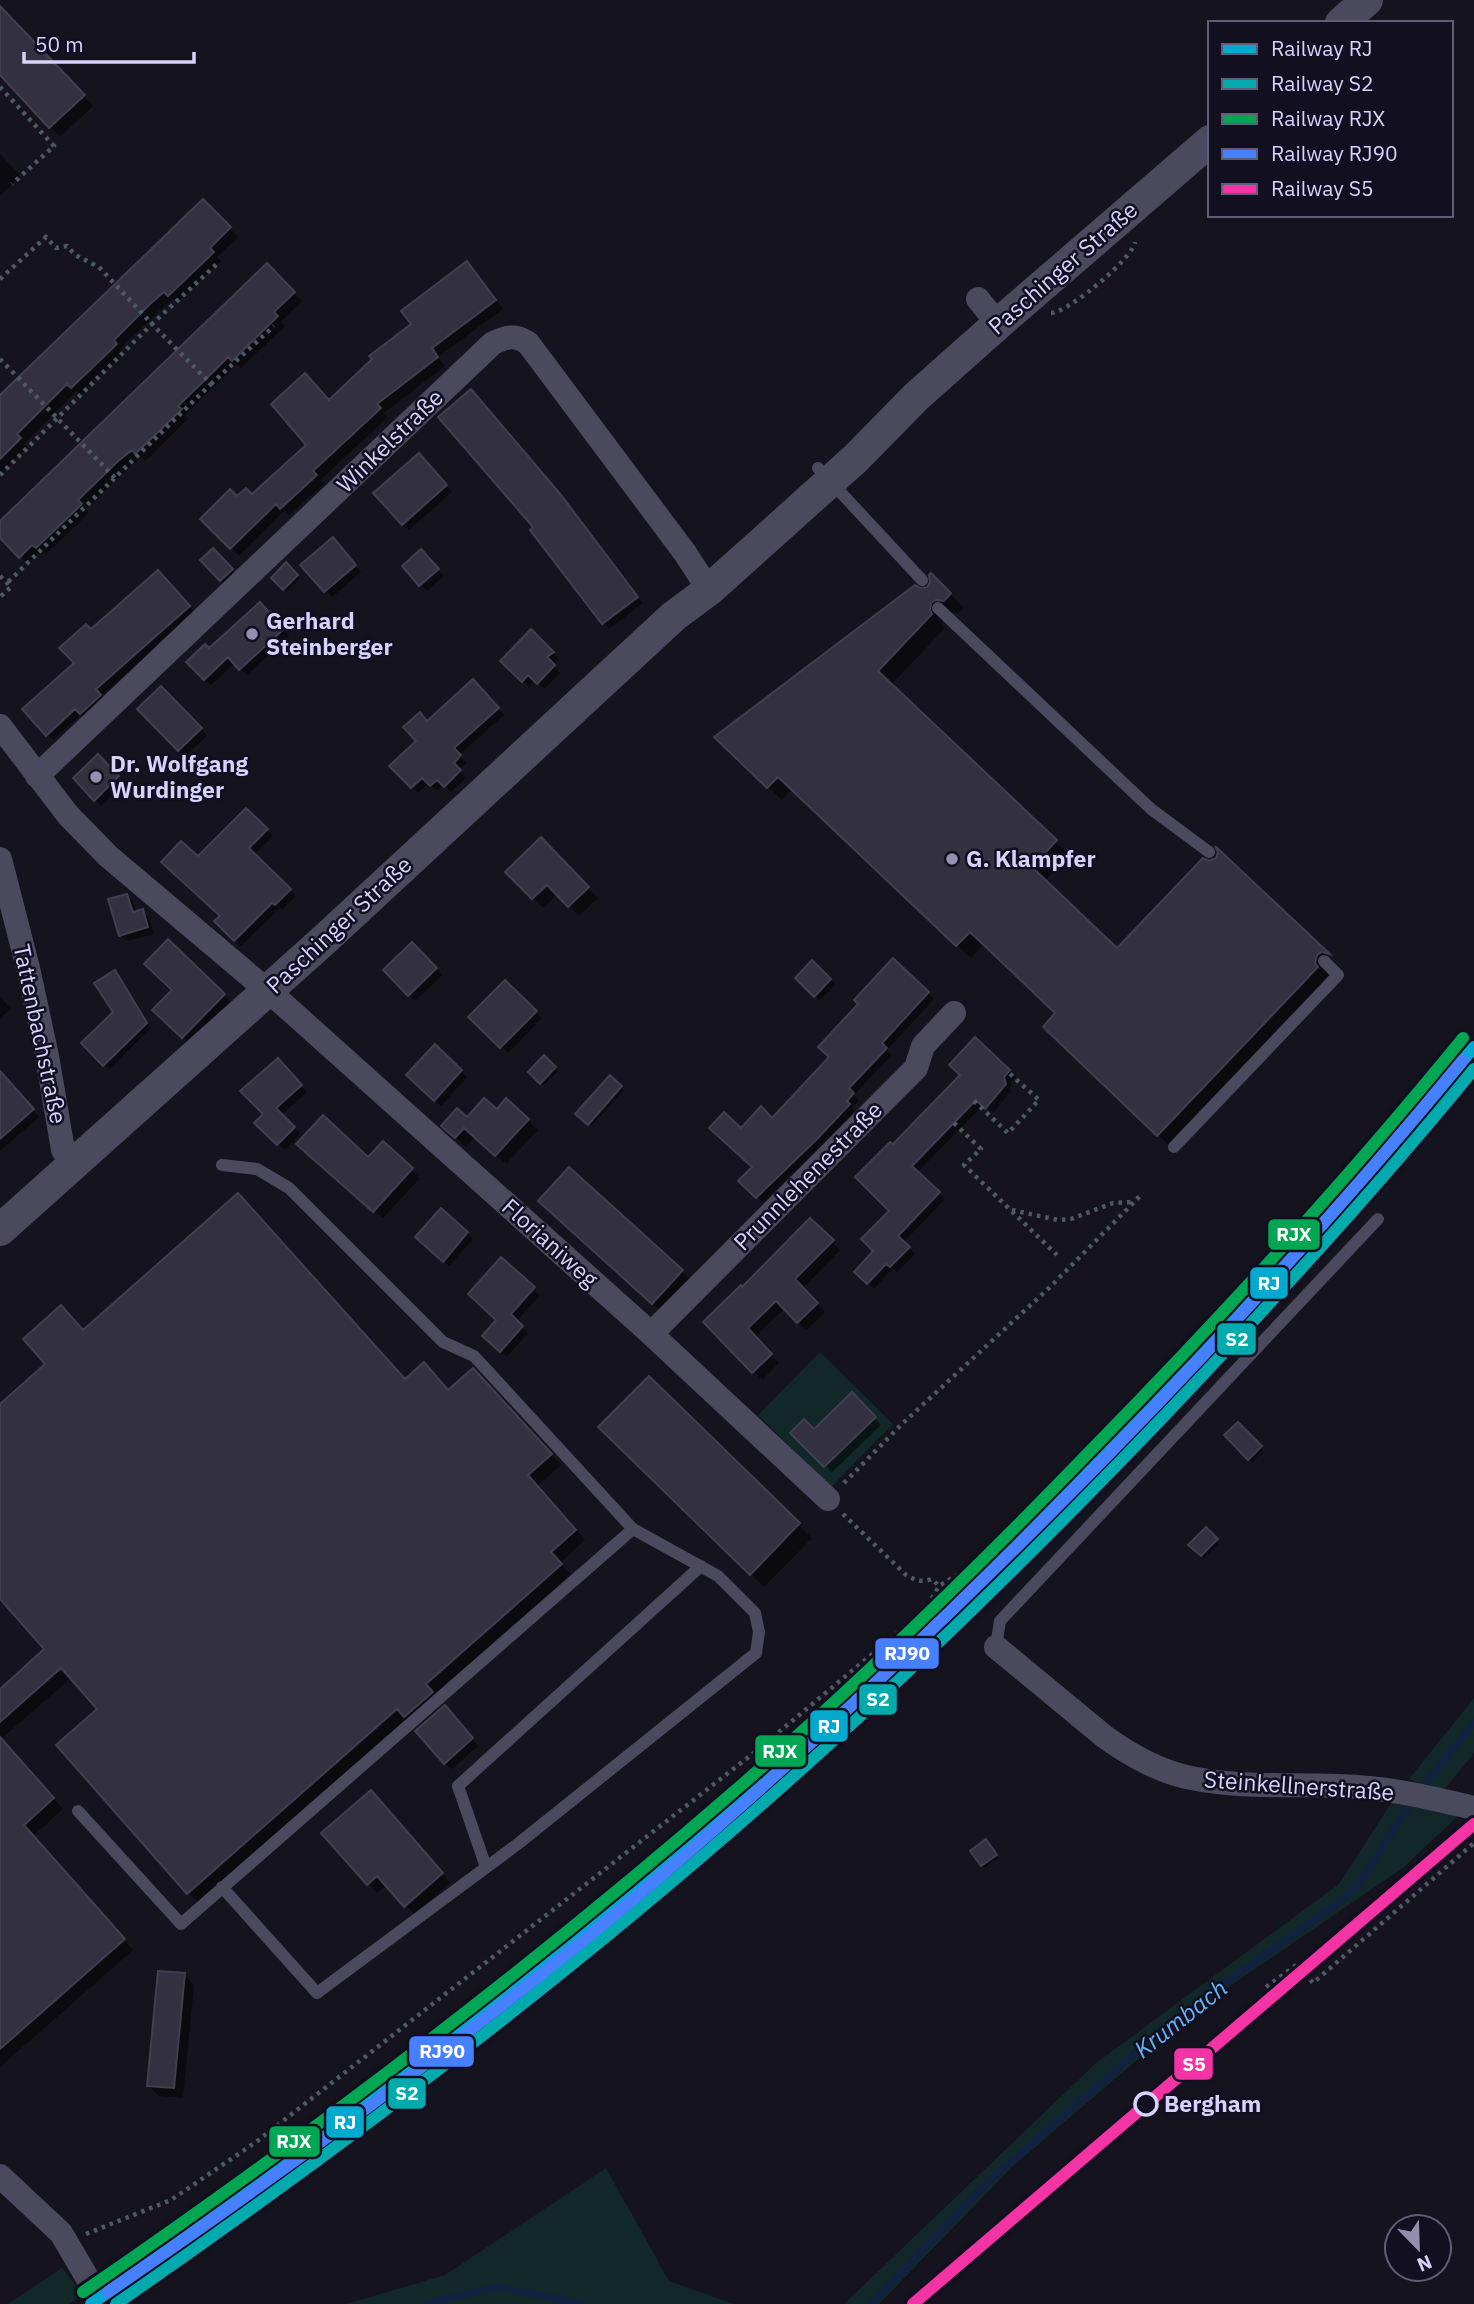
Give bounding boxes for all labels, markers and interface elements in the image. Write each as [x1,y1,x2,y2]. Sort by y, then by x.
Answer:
scale bar [24,21,194,65]
legend [1208,21,1453,217]
text: 50 m [35,30,84,58]
text: Railway RJ [1271,34,1373,62]
text: Railway S2 [1271,69,1374,97]
text: Railway RJX [1271,104,1385,132]
text: Railway RJ90 [1271,139,1398,167]
text: Railway S5 [1271,174,1374,202]
street label: Paschinger Straße [981,194,1143,340]
street label: Winkelstraße [330,382,449,499]
place label: Gerhard Steinberger [266,605,393,661]
marker: Gerhard Steinberger [244,626,260,642]
place label: Dr. Wolfgang Wurdinger [110,748,248,804]
marker: Dr. Wolfgang Wurdinger [88,769,104,785]
place label: G. Klampfer [966,843,1096,873]
street label: Paschinger Straße [259,849,418,1000]
marker: G. Klampfer [944,851,960,867]
street label: Tattenbachstraße [7,941,75,1126]
street label: Prunnlehenestraße [726,1094,888,1256]
street label: Florianiweg [496,1191,605,1293]
line badge: RJX [1267,1218,1321,1251]
text: RJX [1276,1222,1312,1246]
line badge: RJ [1249,1266,1289,1300]
text: RJ [1258,1271,1280,1295]
line badge: S2 [1216,1322,1257,1356]
text: S2 [1225,1327,1249,1351]
line badge: RJ90 [874,1637,940,1670]
text: RJ90 [884,1641,930,1665]
line badge: S2 [858,1683,898,1716]
text: S2 [866,1687,890,1711]
line badge: RJ [809,1709,849,1743]
text: RJ [818,1714,840,1738]
line badge: RJX [754,1734,807,1768]
text: RJX [762,1739,798,1763]
street label: Steinkellnerstraße [1203,1763,1395,1807]
water label: Krumbach [1127,1972,1234,2065]
line badge: RJ90 [408,2035,475,2068]
text: RJ90 [419,2039,465,2063]
line badge: S5 [1173,2047,1214,2081]
text: S5 [1182,2052,1206,2076]
line badge: S2 [387,2077,427,2110]
text: S2 [395,2081,419,2105]
place label: Bergham [1164,2088,1261,2118]
marker: Bergham [1134,2092,1158,2116]
line badge: RJ [325,2105,365,2139]
text: RJ [334,2110,356,2134]
line badge: RJX [268,2125,321,2158]
text: RJX [276,2129,312,2153]
north arrow [1383,2213,1453,2283]
text: N [1414,2250,1436,2277]

